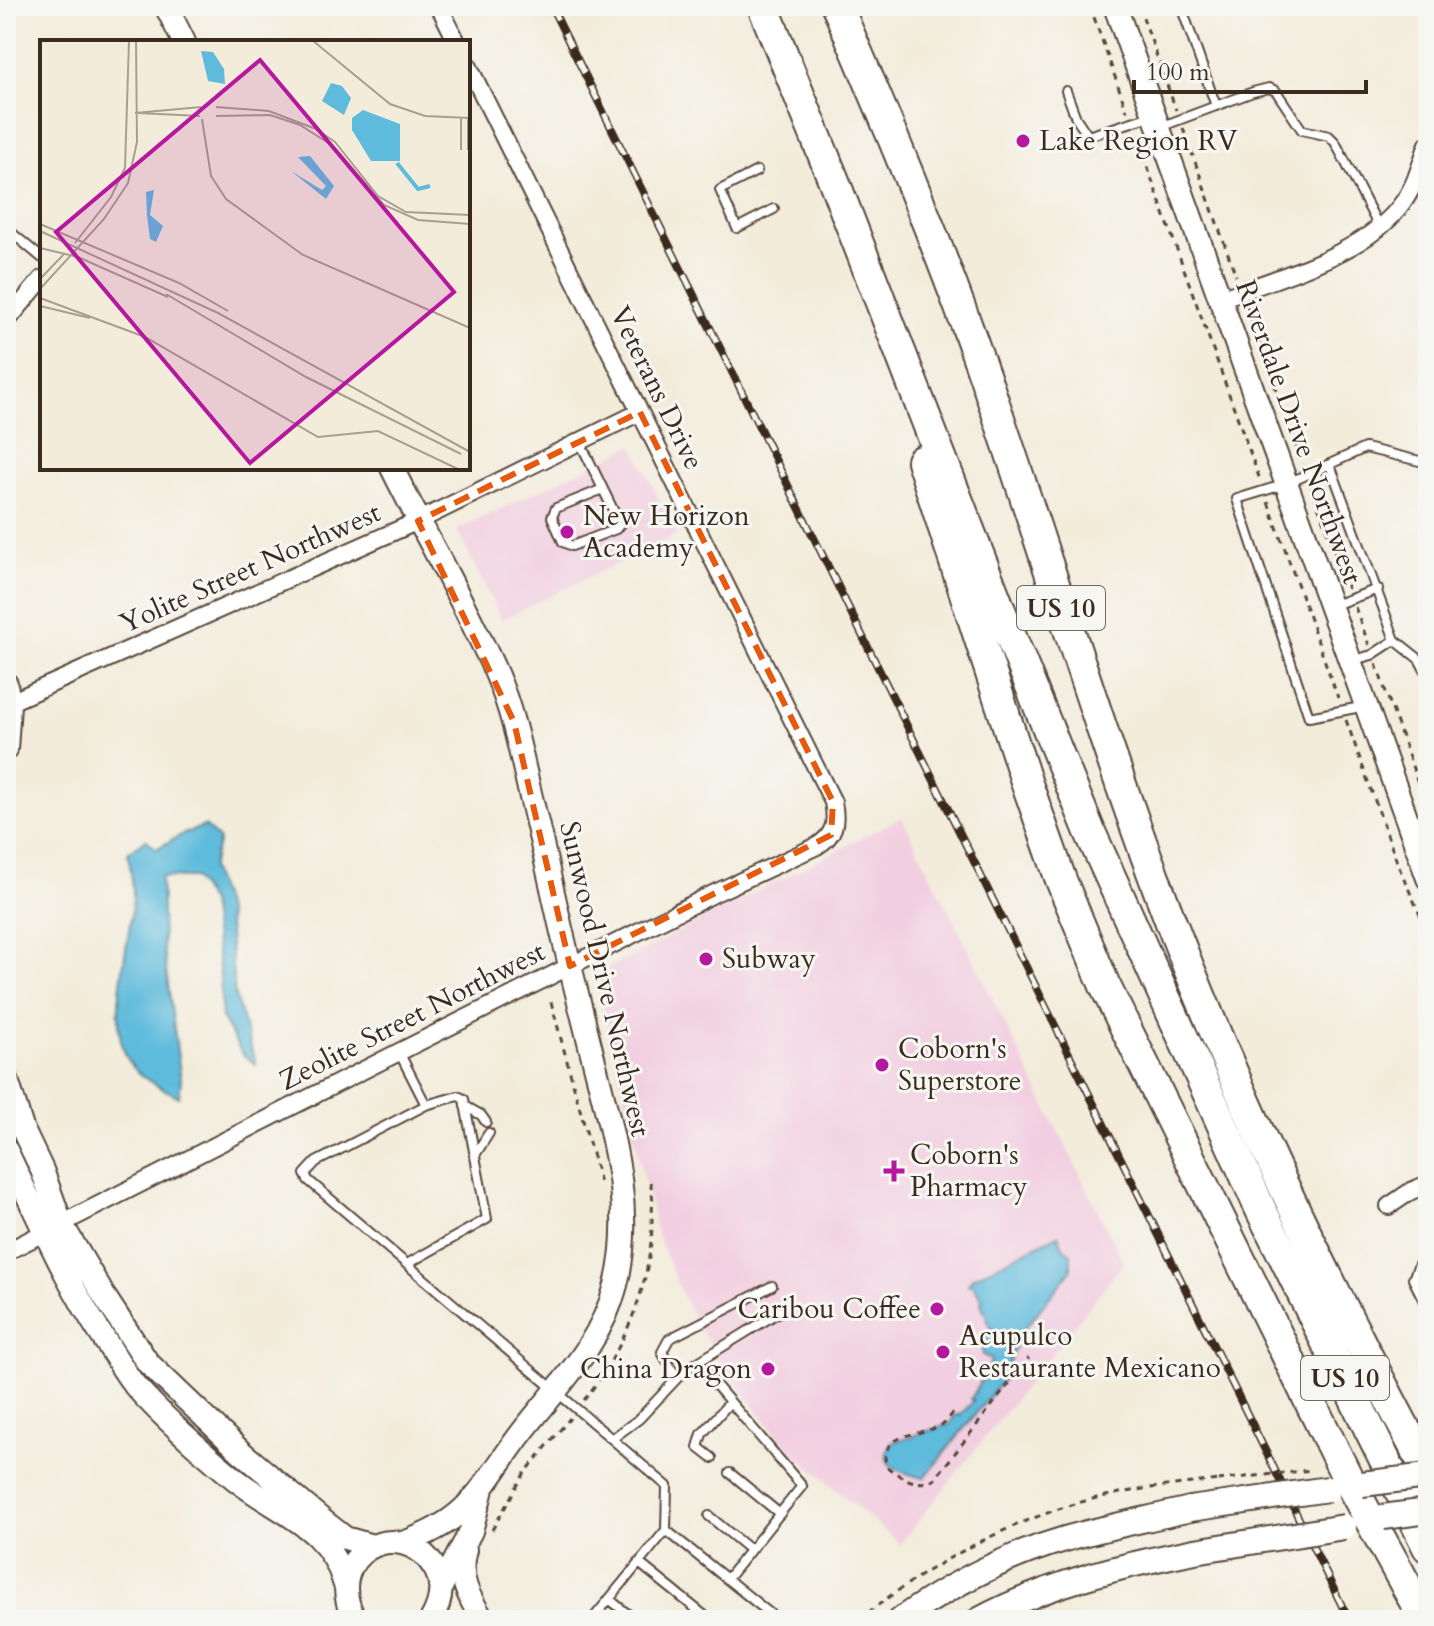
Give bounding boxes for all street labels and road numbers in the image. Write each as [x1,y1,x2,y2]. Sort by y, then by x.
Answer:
street label: Riverdale Drive Northwest [1226,275,1372,589]
street label: Veterans Drive [601,300,713,476]
street label: Yolite Street Northwest [114,493,387,643]
road number: US 10 [1017,586,1105,630]
street label: Sunwood Drive Northwest [550,818,660,1141]
street label: Zeolite Street Northwest [273,932,552,1100]
road number: US 10 [1301,1356,1389,1400]

